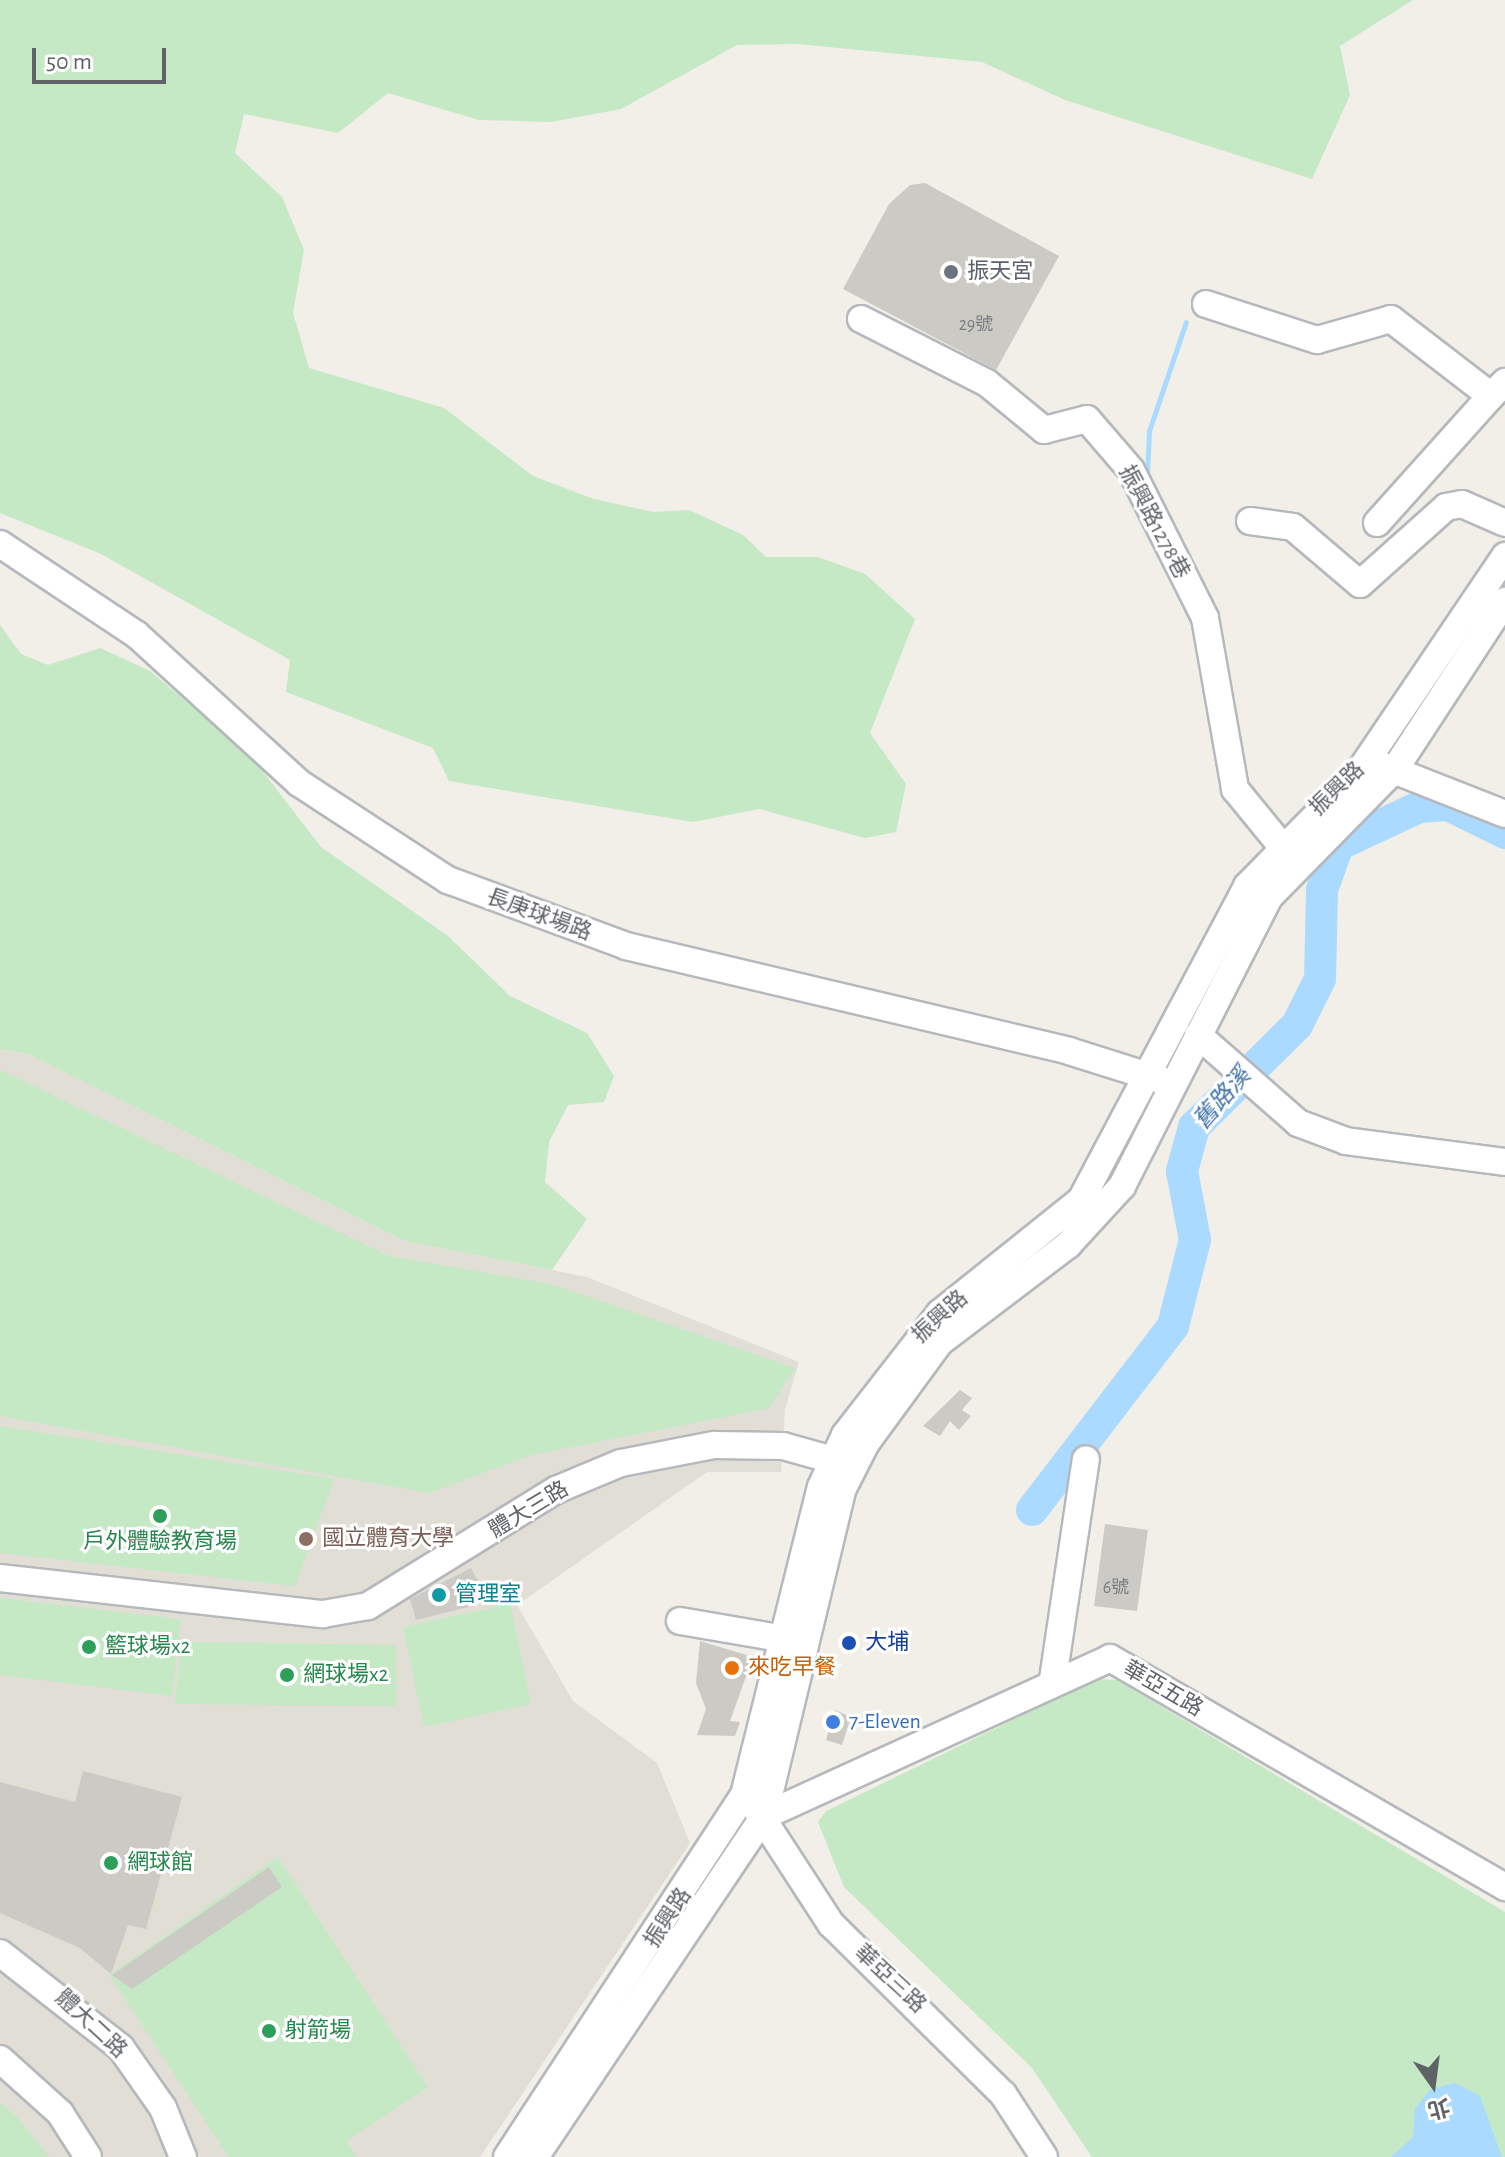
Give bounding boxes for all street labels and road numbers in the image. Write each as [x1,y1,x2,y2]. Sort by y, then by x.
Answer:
street label: 振興路1278巷 [1113,461,1195,583]
street label: 振興路 [1304,757,1370,821]
street label: 長庚球場路 [483,884,595,946]
street label: 振興路 [907,1285,973,1349]
street label: 體大三路 [484,1476,574,1544]
street label: 華亞五路 [1118,1656,1208,1722]
street label: 振興路 [639,1883,697,1953]
street label: 華亞三路 [849,1939,931,2019]
street label: 體大二路 [50,1984,132,2064]

